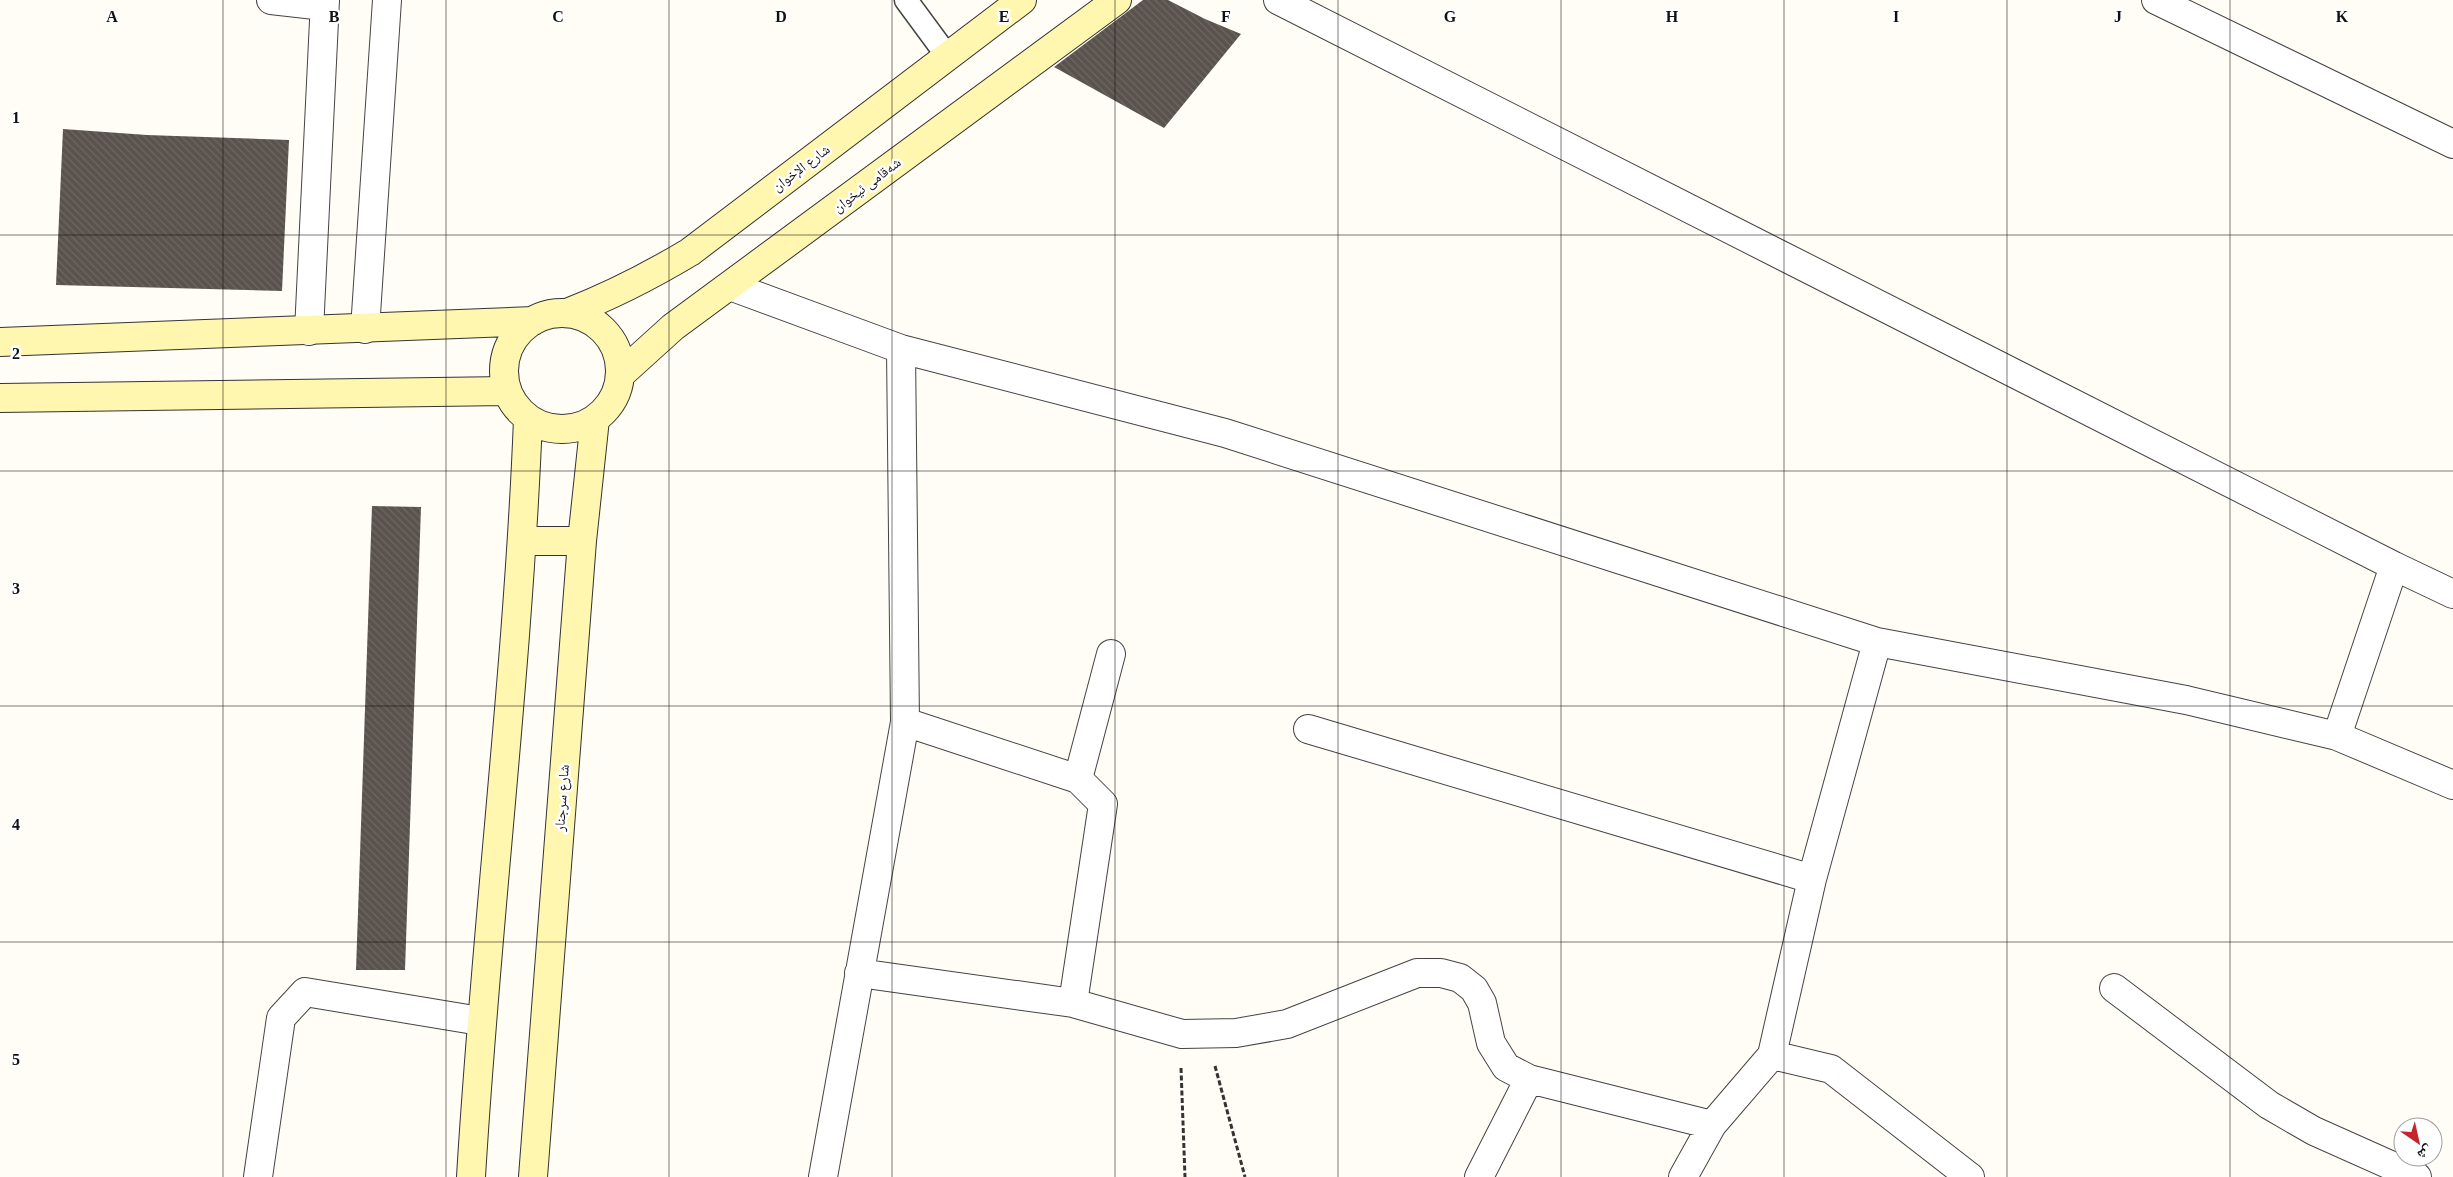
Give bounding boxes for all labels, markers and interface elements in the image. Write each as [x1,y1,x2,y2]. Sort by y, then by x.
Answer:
text: A [106,8,118,25]
text: B [329,8,340,25]
text: C [552,8,564,25]
text: D [775,8,787,25]
text: E [999,8,1009,25]
text: F [1221,8,1231,25]
text: G [1444,8,1457,25]
text: H [1666,8,1679,25]
text: I [1893,8,1899,25]
text: J [2114,8,2122,25]
text: K [2336,8,2349,25]
text: 1 [12,109,20,126]
street label: شارع الإخوان [769,142,834,196]
street label: شەقامی ئیخوان [830,155,904,216]
text: 2 [12,345,20,362]
text: 3 [12,580,20,597]
street label: شارع سرجنار [552,764,574,833]
text: 4 [12,816,20,833]
text: 5 [12,1051,20,1068]
north arrow [2393,1117,2443,1167]
text: ش [2414,1141,2435,1163]

